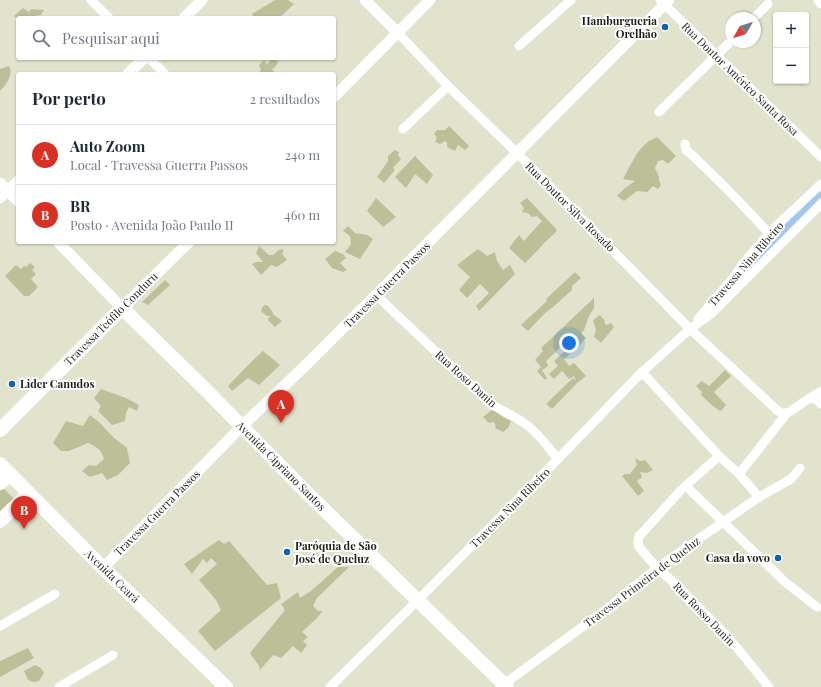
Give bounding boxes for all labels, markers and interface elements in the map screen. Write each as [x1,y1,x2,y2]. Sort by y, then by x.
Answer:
north arrow [725,12,761,48]
map controls [773,12,809,84]
button: + [773,12,809,48]
place label: Hamburgueria Orelhão [582,13,657,41]
search box [16,16,336,60]
street label: Rua Doutor Américo Santa Rosa [679,19,802,139]
marker: Hamburgueria Orelhão [660,22,670,32]
icon: search [30,27,52,49]
text: Pesquisar aqui [62,28,160,48]
button: − [773,48,809,84]
text: Por perto [32,87,106,109]
text: 2 resultados [250,90,320,107]
text: Auto Zoom [70,136,145,156]
text: A [41,146,49,163]
text: 240 m [285,146,320,163]
text: Local · Travessa Guerra Passos [70,156,248,173]
street label: Rua Doutor Silva Rosado [522,159,618,255]
text: BR [70,196,90,216]
text: B [41,206,49,223]
text: 460 m [284,206,320,223]
text: Posto · Avenida João Paulo II [70,216,234,233]
street label: Travessa Nina Ribeiro [705,218,787,309]
street label: Travessa Guerra Passos [340,238,433,331]
street label: Travessa Teófilo Conduru [61,268,161,369]
your location [559,333,579,353]
street label: Rua Roso Danin [432,347,501,411]
place label: Lider Canudos [20,376,94,391]
marker: Lider Canudos [7,379,17,389]
pin: A [268,390,294,423]
street label: Avenida Cipriano Santos [233,417,329,514]
street label: Travessa Nina Ribeiro [466,464,553,551]
street label: Travessa Guerra Passos [110,466,203,559]
pin: B [11,496,37,529]
street label: Travessa Primeira de Queluz [581,533,703,630]
place label: Paróquia de São José de Queluz [294,538,377,566]
street label: Avenida Ceará [81,545,143,606]
marker: Paróquia de São José de Queluz [282,547,292,557]
place label: Casa da vovo [706,550,770,565]
marker: Casa da vovo [773,553,783,563]
street label: Rua Rosso Danin [670,579,739,649]

